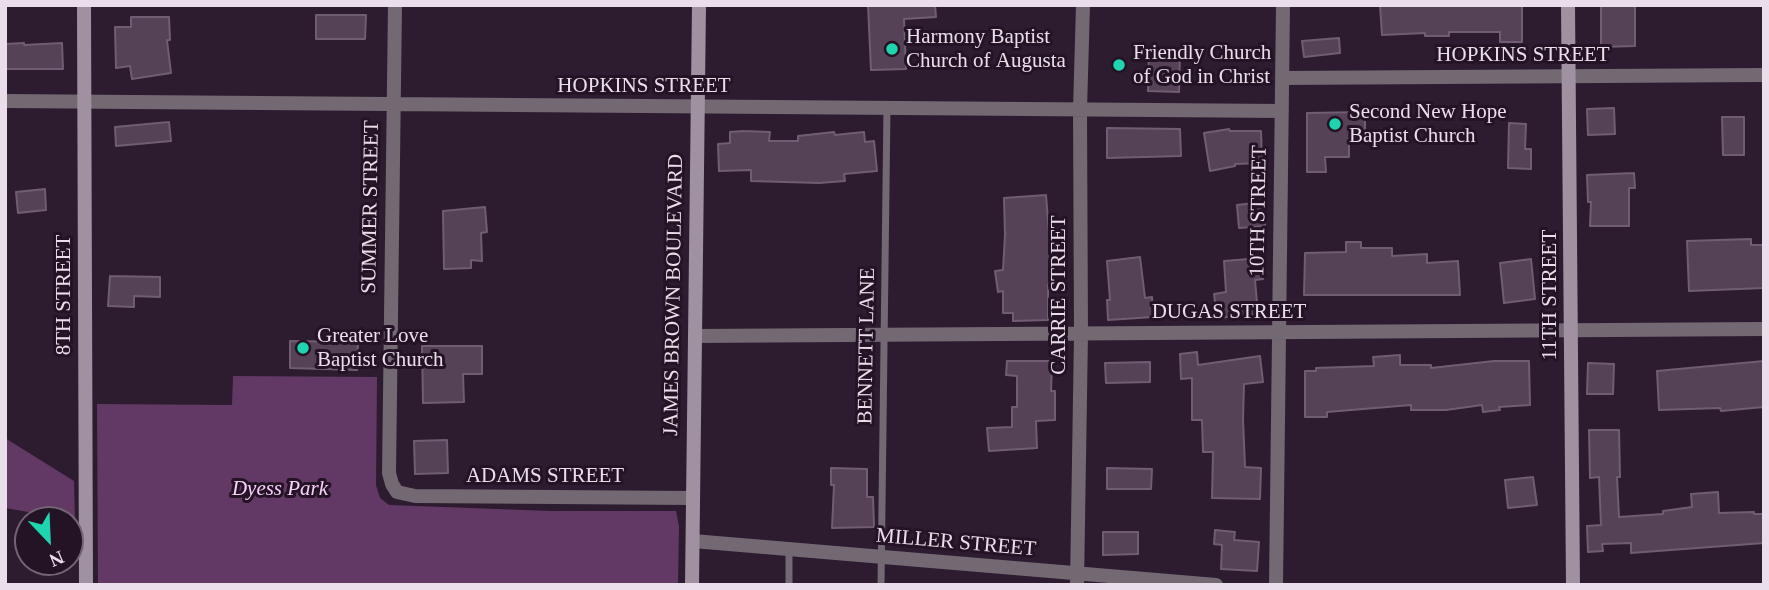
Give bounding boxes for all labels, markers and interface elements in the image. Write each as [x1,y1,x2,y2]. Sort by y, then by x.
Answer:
place label: Harmony Baptist Church of Augusta [906,24,1066,74]
place label: Friendly Church of God in Christ [1133,40,1271,90]
marker: Harmony Baptist Church of Augusta [884,41,900,57]
street label: HOPKINS STREET [1436,42,1610,68]
marker: Friendly Church of God in Christ [1111,57,1127,73]
street label: HOPKINS STREET [557,73,731,99]
place label: Second New Hope Baptist Church [1349,99,1506,149]
marker: Second New Hope Baptist Church [1327,116,1343,132]
street label: SUMMER STREET [357,120,385,294]
street label: 10TH STREET [1245,145,1273,277]
street label: JAMES BROWN BOULEVARD [659,154,689,436]
street label: CARRIE STREET [1046,215,1072,375]
street label: 11TH STREET [1537,230,1563,360]
street label: 8TH STREET [51,235,77,355]
street label: BENNETT LANE [853,267,881,425]
street label: DUGAS STREET [1152,299,1306,325]
place label: Greater Love Baptist Church [317,323,444,373]
marker: Greater Love Baptist Church [295,340,311,356]
street label: ADAMS STREET [466,463,624,489]
park label: Dyess Park [232,476,328,502]
north arrow [14,506,84,576]
street label: MILLER STREET [875,523,1037,563]
text: N [46,547,67,571]

